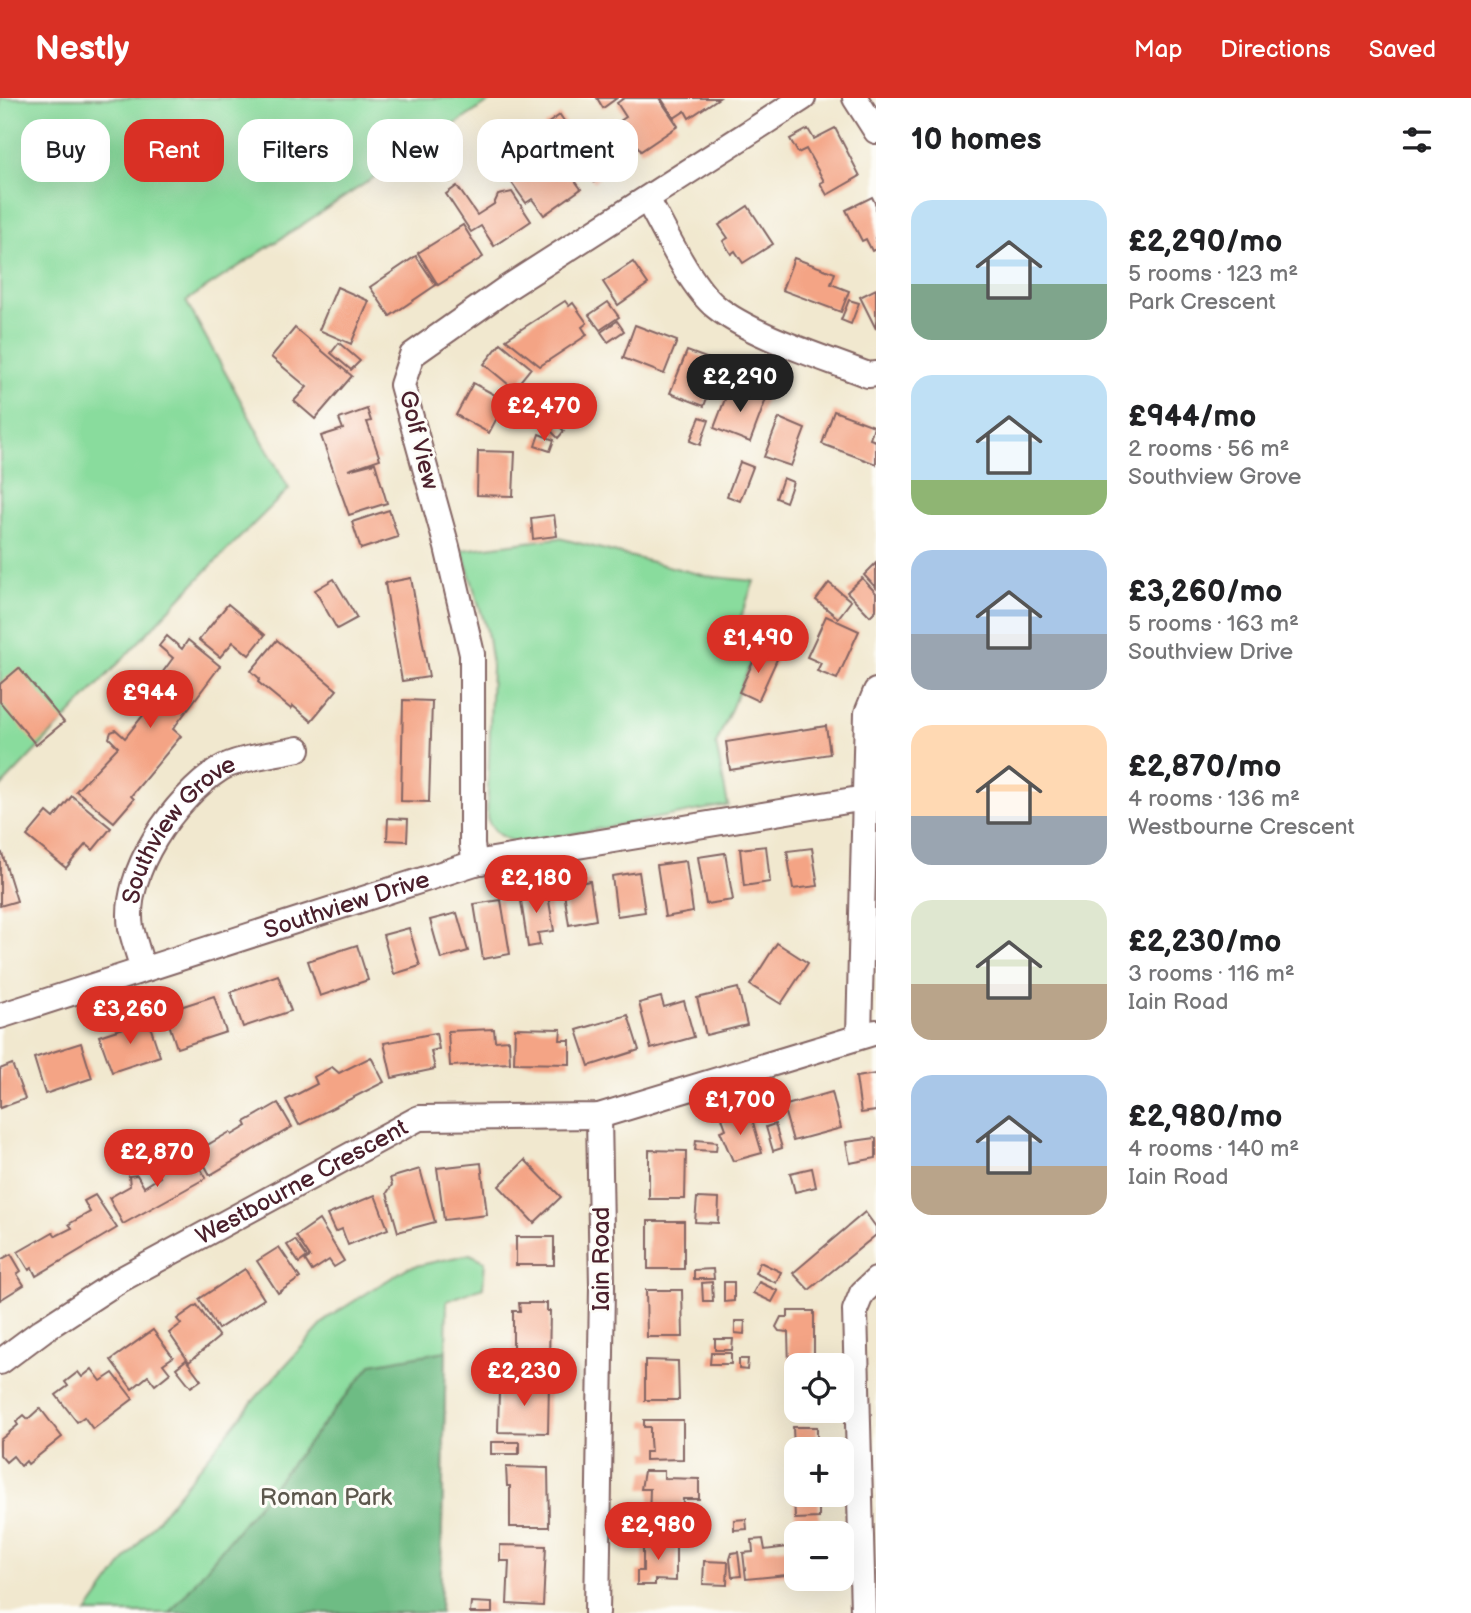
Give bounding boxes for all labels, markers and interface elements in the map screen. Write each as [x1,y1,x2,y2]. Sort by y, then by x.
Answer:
text: Nestly [35,29,129,69]
text: Map [1134,35,1182,64]
text: Directions [1220,35,1331,64]
text: Saved [1369,35,1436,64]
chip: Buy [21,119,110,182]
chip: Rent [124,119,224,182]
chip: Filters [238,119,353,182]
chip: New [367,119,463,182]
chip: Apartment [477,119,638,182]
icon: filters [1398,121,1436,159]
text: 10 homes [911,122,1042,158]
text: £2,290/mo [1128,224,1282,260]
icon: home [967,228,1051,312]
text: 5 rooms · 123 m² [1128,260,1298,288]
text: Park Crescent [1128,288,1275,316]
pin: £2,290 [683,354,797,414]
text: £2,290 [703,363,777,391]
pin: £2,470 [487,384,601,443]
street label: Golf View [393,388,445,492]
text: £2,470 [507,392,581,420]
text: £944/mo [1128,399,1256,435]
icon: home [967,403,1051,487]
text: 2 rooms · 56 m² [1128,435,1290,463]
text: Southview Grove [1128,463,1302,491]
text: £3,260/mo [1128,574,1282,610]
icon: home [967,578,1051,662]
text: 5 rooms · 163 m² [1128,610,1299,638]
pin: £1,490 [701,616,815,675]
text: £1,490 [723,624,793,652]
text: Southview Drive [1128,638,1293,666]
pin: £944 [109,670,191,730]
text: £944 [123,679,177,707]
street label: Southview Grove [116,749,240,906]
text: £2,870/mo [1128,749,1281,785]
icon: home [967,753,1051,837]
text: 4 rooms · 136 m² [1128,785,1300,813]
text: Westbourne Crescent [1128,813,1355,841]
pin: £2,180 [479,856,593,915]
street label: Southview Drive [260,864,433,945]
text: £2,180 [500,864,572,892]
text: £2,230/mo [1128,924,1281,960]
icon: home [967,928,1051,1012]
text: 3 rooms · 116 m² [1128,960,1295,988]
pin: £3,260 [73,986,187,1046]
text: Iain Road [1128,988,1228,1016]
text: £3,260 [93,995,167,1023]
pin: £1,700 [683,1077,797,1137]
text: £1,700 [705,1086,775,1114]
text: £2,980/mo [1128,1099,1282,1135]
icon: home [967,1103,1051,1187]
street label: Westbourne Crescent [191,1112,413,1251]
pin: £2,870 [100,1130,214,1189]
text: 4 rooms · 140 m² [1128,1135,1299,1163]
text: £2,870 [120,1138,194,1166]
text: Iain Road [1128,1163,1228,1191]
street label: Iain Road [587,1207,616,1311]
pin: £2,230 [467,1348,581,1408]
map controls [784,1353,854,1591]
button: locate [784,1353,854,1423]
text: £2,230 [487,1357,561,1385]
button: + [784,1437,854,1507]
park label: Roman Park [260,1483,392,1512]
pin: £2,980 [601,1502,715,1562]
text: £2,980 [621,1511,695,1539]
button: − [784,1521,854,1591]

